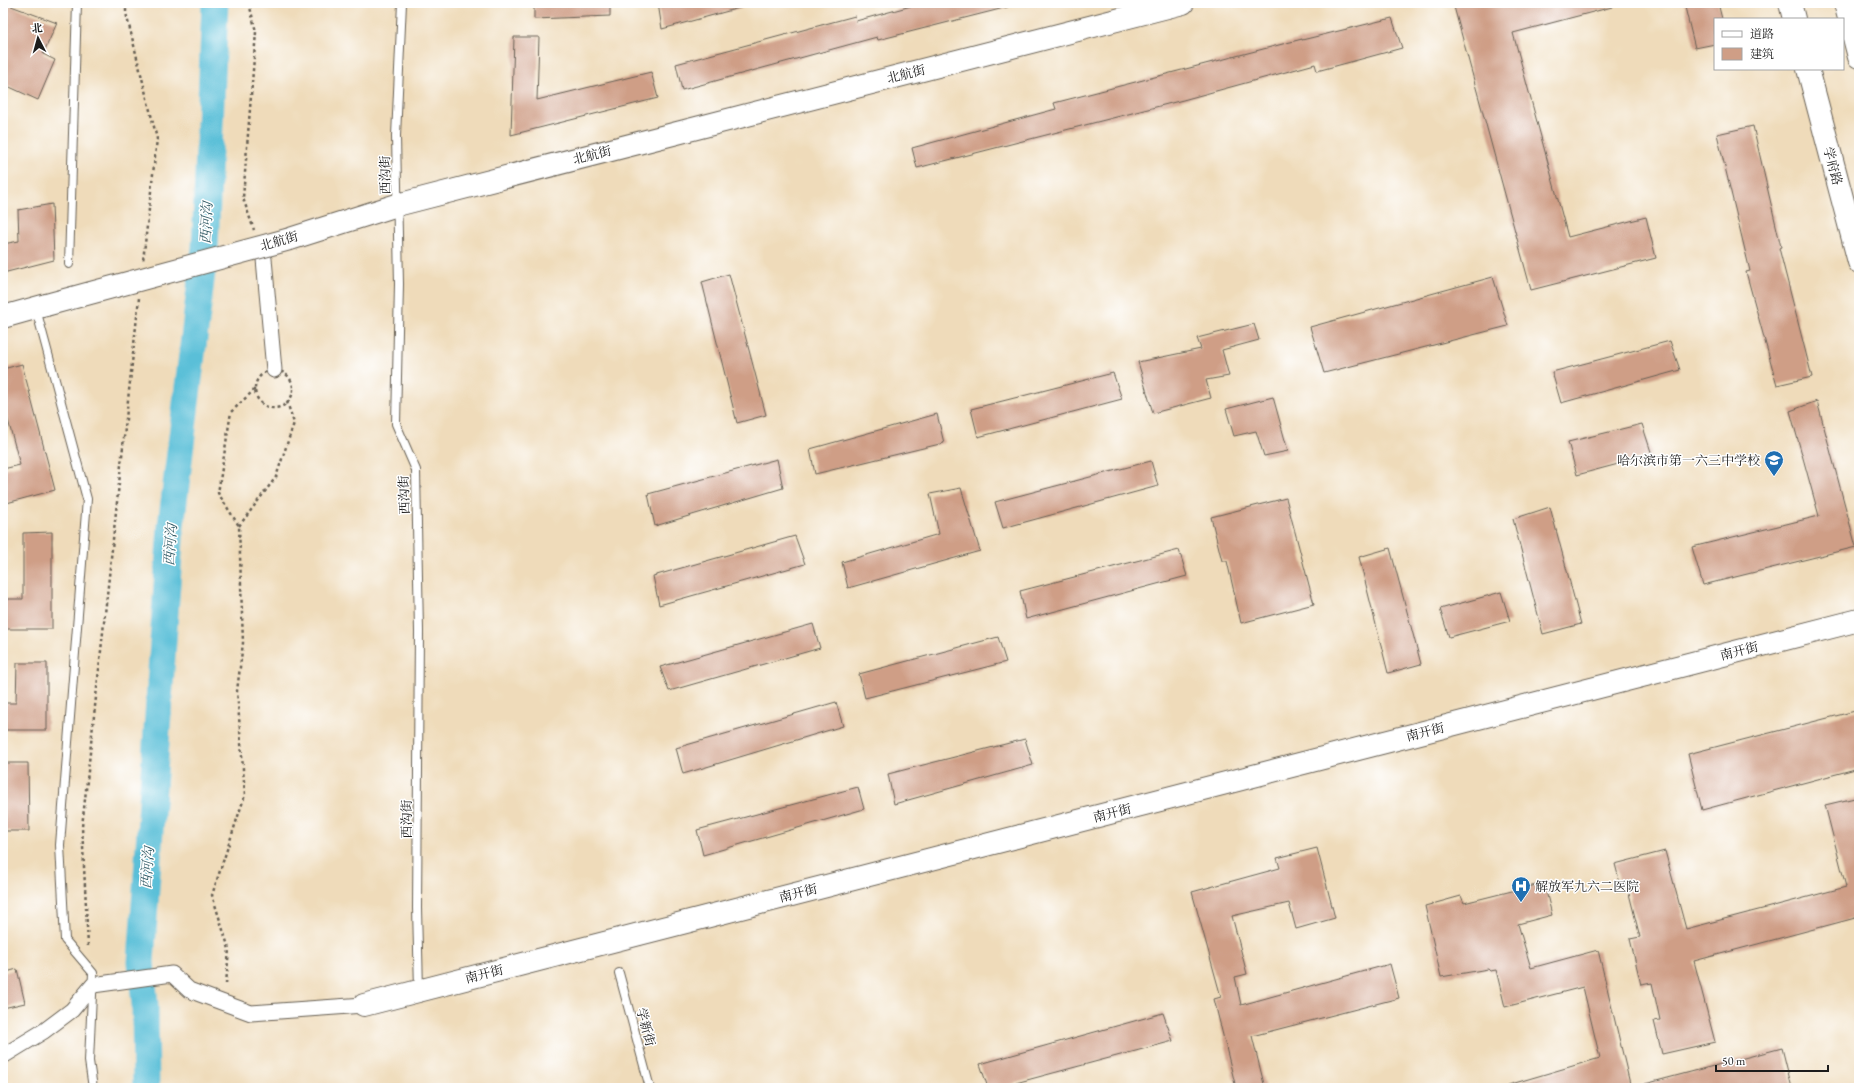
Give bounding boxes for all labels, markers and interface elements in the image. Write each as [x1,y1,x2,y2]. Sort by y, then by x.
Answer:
north arrow [18,18,58,58]
legend [1714,18,1844,70]
text: 北 [31,21,43,36]
text: 道路 [1750,26,1774,42]
text: 建筑 [1750,46,1774,62]
street label: 北航街 [885,61,927,87]
street label: 北航街 [571,142,613,168]
street label: 学府路 [1820,145,1846,187]
street label: 西沟街 [376,155,394,195]
water label: 西河沟 [196,200,216,244]
street label: 北航街 [258,227,300,255]
school or university icon: 哈尔滨市第一六三中学校 [1763,449,1785,477]
place label: 哈尔滨市第一六三中学校 [1617,452,1760,469]
street label: 西沟街 [395,475,413,515]
water label: 西河沟 [160,521,181,567]
street label: 南开街 [1718,638,1760,664]
street label: 南开街 [1404,719,1446,745]
street label: 西沟街 [398,799,415,839]
street label: 南开街 [1091,800,1133,826]
water label: 西河沟 [137,844,158,890]
hospital icon: 解放军九六二医院 [1510,875,1532,903]
place label: 解放军九六二医院 [1535,878,1639,895]
street label: 南开街 [777,880,819,906]
street label: 南开街 [463,961,505,987]
street label: 学新街 [633,1006,659,1048]
scale bar [1716,1047,1828,1073]
text: 50 m [1722,1053,1746,1069]

